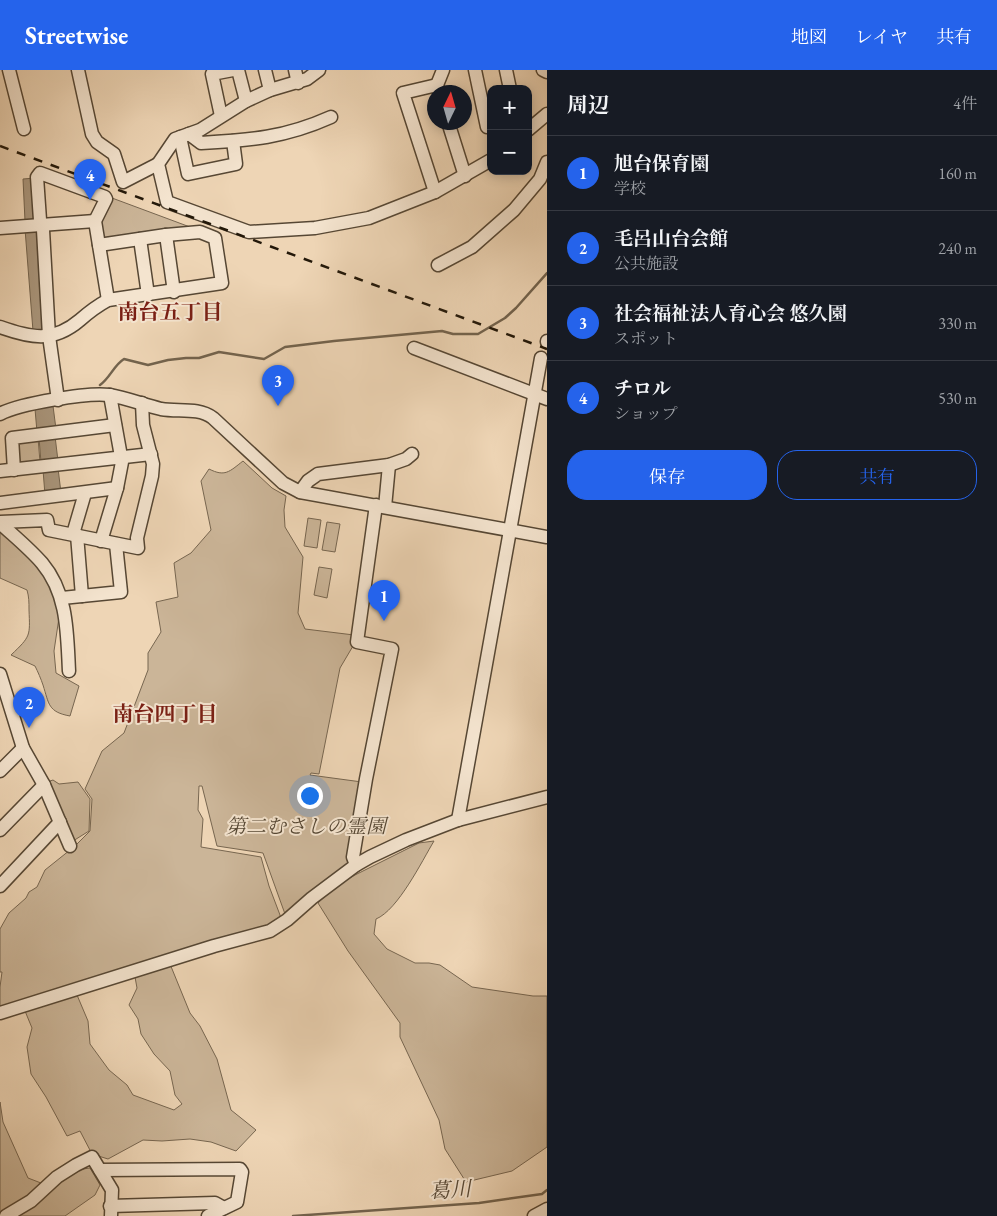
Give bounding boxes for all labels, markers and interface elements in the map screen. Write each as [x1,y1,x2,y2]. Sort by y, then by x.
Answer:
text: Streetwise [25,20,128,51]
text: 地図 [791,25,827,48]
text: レイヤ [855,25,908,48]
text: 共有 [936,25,972,48]
north arrow [427,85,472,130]
map controls [487,85,532,175]
button: + [487,85,532,130]
text: 周辺 [567,91,609,118]
text: 4件 [953,93,977,114]
button: − [487,130,532,175]
text: 旭台保育園 [614,151,709,176]
pin: 4 [74,159,106,200]
text: 1 [579,163,587,184]
text: 160 m [938,163,977,184]
text: 学校 [614,178,646,199]
text: 毛呂山台会館 [614,226,728,251]
text: 2 [579,238,587,259]
text: 240 m [938,238,977,259]
text: 公共施設 [614,253,678,274]
district label: 南台五丁目 [118,298,223,325]
text: 社会福祉法人育心会 悠久園 [614,301,847,326]
text: 3 [579,313,587,334]
text: 330 m [938,313,977,334]
text: スポット [614,328,678,349]
pin: 3 [262,365,294,406]
text: チロル [614,376,671,401]
text: 4 [579,388,587,409]
text: 530 m [938,388,977,409]
text: ショップ [614,403,678,424]
button: 保存 [567,450,767,500]
button: 共有 [777,450,977,500]
pin: 1 [368,580,400,621]
pin: 2 [13,687,45,728]
district label: 南台四丁目 [113,700,218,727]
your location [297,783,323,809]
park label: 第二むさしの霊園 [226,813,389,839]
water label: 葛川 [428,1174,474,1204]

